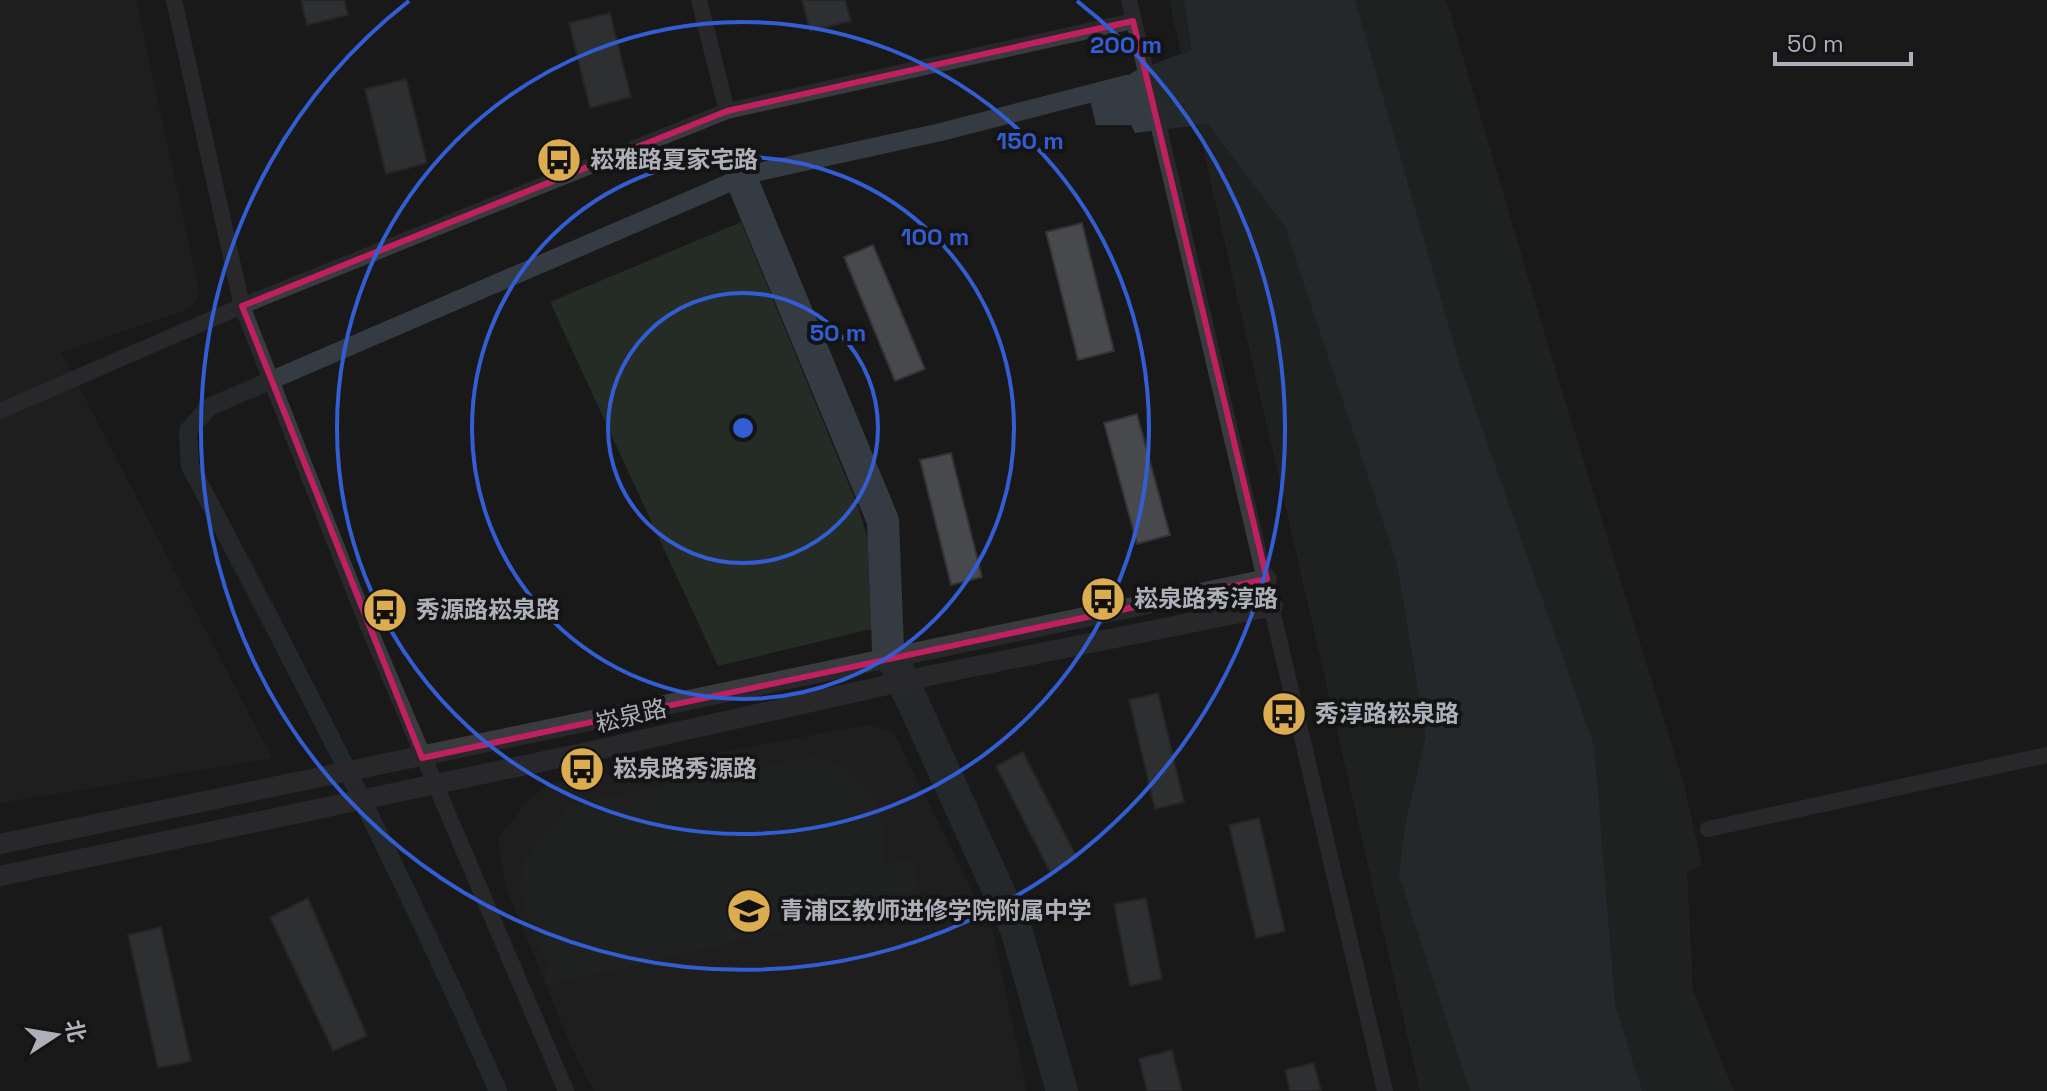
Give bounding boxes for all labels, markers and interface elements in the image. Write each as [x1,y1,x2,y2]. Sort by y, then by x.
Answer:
scale bar [1775,16,1911,66]
text: 50 m [1787,28,1844,59]
text: 200 m [1090,29,1162,60]
text: 150 m [996,125,1064,156]
bus stop icon: 崧雅路夏家宅路 [535,136,583,184]
place label: 崧雅路夏家宅路 [590,144,758,175]
text: 100 m [901,221,969,252]
text: 50 m [810,317,866,348]
centre of rings [729,414,757,442]
bus stop icon: 崧泉路秀淳路 [1079,575,1127,623]
place label: 崧泉路秀淳路 [1134,583,1278,614]
bus stop icon: 秀源路崧泉路 [361,586,409,634]
place label: 秀源路崧泉路 [416,594,560,625]
bus stop icon: 秀淳路崧泉路 [1260,690,1308,738]
street label: 崧泉路 [592,692,669,739]
place label: 秀淳路崧泉路 [1315,698,1459,729]
bus stop icon: 崧泉路秀源路 [558,745,606,793]
place label: 崧泉路秀源路 [613,753,757,784]
school or university icon: 青浦区教师进修学院附属中学 [725,887,773,935]
place label: 青浦区教师进修学院附属中学 [780,895,1092,926]
north arrow [16,995,96,1075]
text: 北 [60,1017,92,1045]

